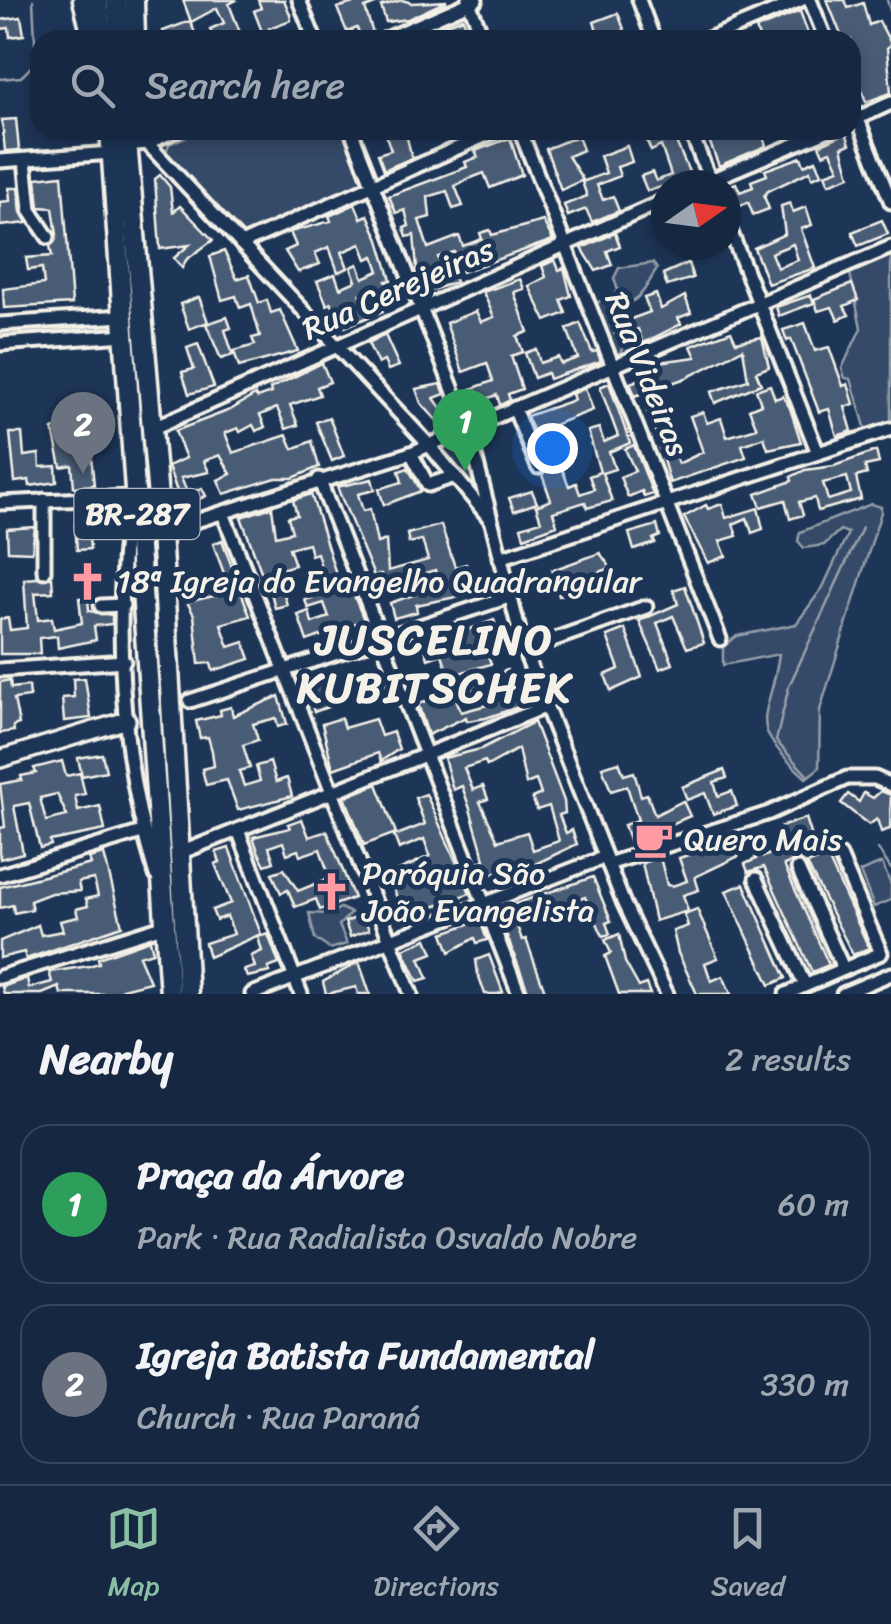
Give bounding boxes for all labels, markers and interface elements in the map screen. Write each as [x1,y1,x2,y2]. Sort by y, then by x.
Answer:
search box [30,30,861,140]
text: Search here [145,52,345,119]
icon: search [65,58,120,113]
north arrow [651,170,741,260]
street label: Rua Cerejeiras [293,221,504,357]
street label: Rua Videiras [588,283,706,465]
pin: 1 [432,388,498,471]
pin: 2 [51,392,116,474]
your location [527,423,578,474]
road number: BR-287 [74,489,200,539]
place label: 18ª Igreja do Evangelho Quadrangular [117,553,644,610]
church icon: 18ª Igreja do Evangelho Quadrangular [66,560,108,602]
district label: JUSCELINO KUBITSCHEK [296,603,573,725]
place label: Quero Mais [684,811,843,868]
cafe icon: Quero Mais [633,818,675,860]
place label: Paróquia São João Evangelista [361,845,594,939]
church icon: Paróquia São João Evangelista [311,870,353,912]
text: Nearby [40,1022,173,1096]
text: 2 results [725,1031,851,1088]
text: Praça da Árvore [137,1142,404,1209]
text: 1 [68,1176,81,1233]
text: 60 m [778,1176,849,1233]
text: Park · Rua Radialista Osvaldo Nobre [137,1209,637,1266]
text: Igreja Batista Fundamental [137,1322,595,1389]
text: 2 [65,1356,84,1413]
text: 330 m [761,1356,849,1413]
text: Church · Rua Paraná [137,1389,420,1446]
tab: Map [106,1501,161,1610]
tab: Directions [373,1501,499,1610]
tab: Saved [711,1501,785,1610]

